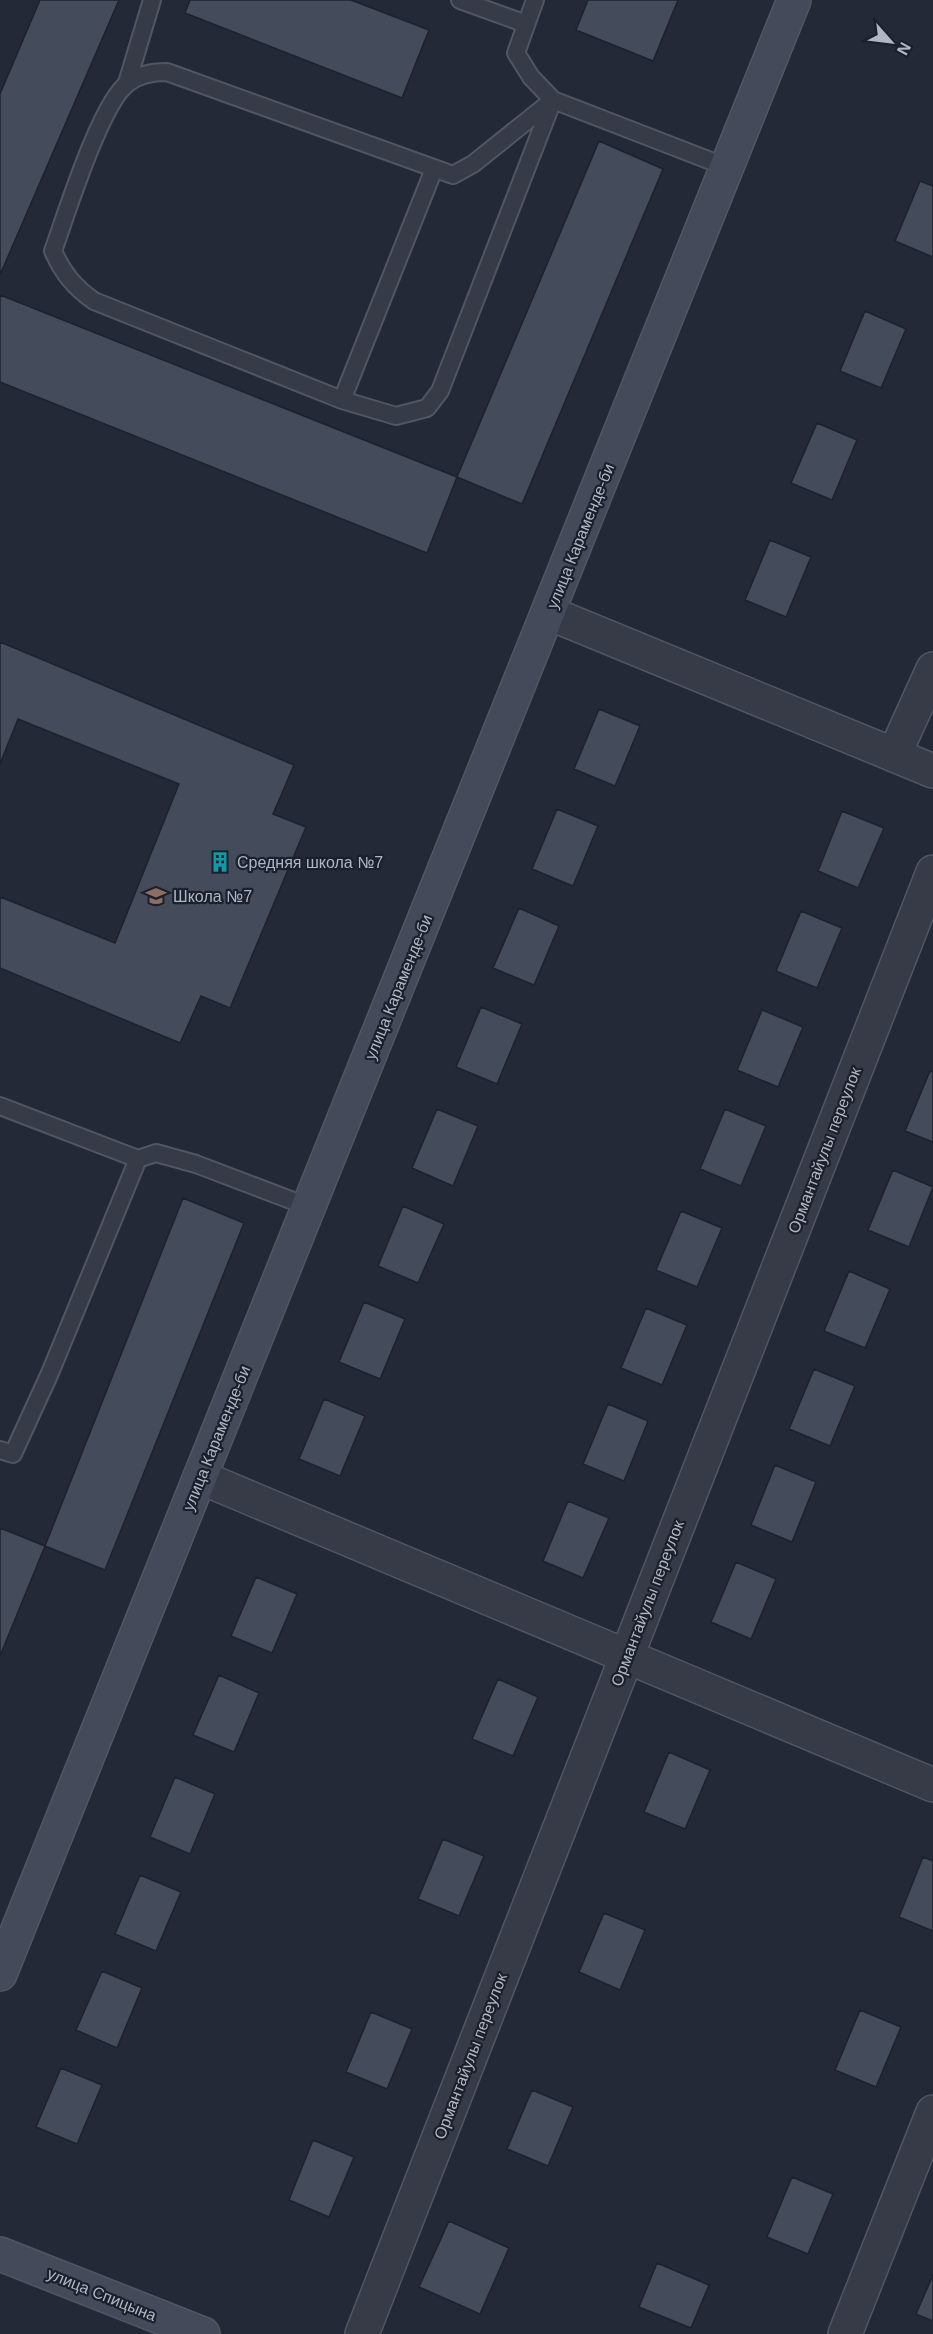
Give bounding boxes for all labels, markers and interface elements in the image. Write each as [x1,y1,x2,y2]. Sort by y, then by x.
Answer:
north arrow [861,12,921,72]
text: N [894,40,914,58]
street label: улица Караменде-би [544,461,617,611]
building icon: Средняя школа №7 [208,850,232,874]
place label: Средняя школа №7 [237,854,383,871]
school or university icon: Школа №7 [144,884,168,908]
place label: Школа №7 [173,888,252,905]
street label: улица Караменде-би [362,912,435,1062]
street label: Ормантайулы переулок [785,1064,864,1235]
street label: улица Караменде-би [180,1363,253,1513]
street label: Ормантайулы переулок [608,1517,687,1688]
street label: Ормантайулы переулок [431,1970,510,2141]
street label: улица Спицына [45,2265,159,2324]

